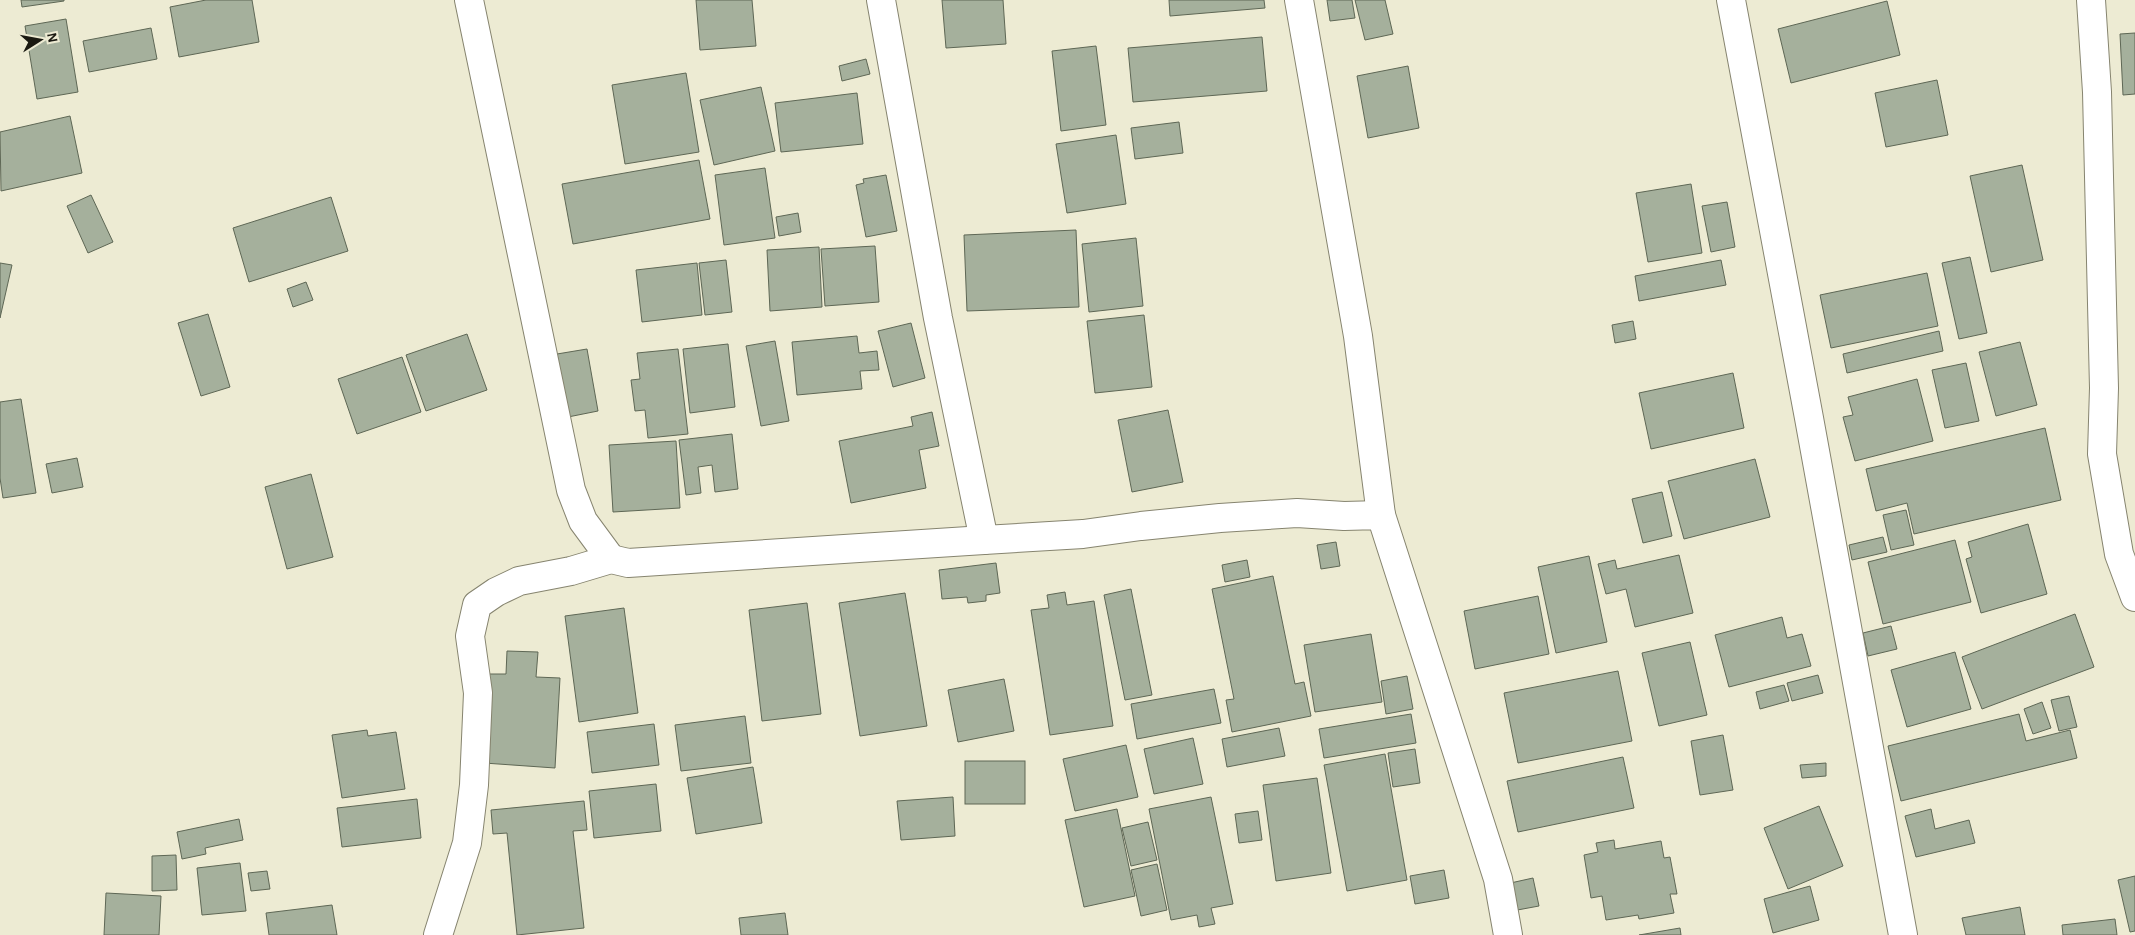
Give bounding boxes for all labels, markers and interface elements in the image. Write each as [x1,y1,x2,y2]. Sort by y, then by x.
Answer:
north arrow [15,15,65,65]
text: N [44,32,60,44]

